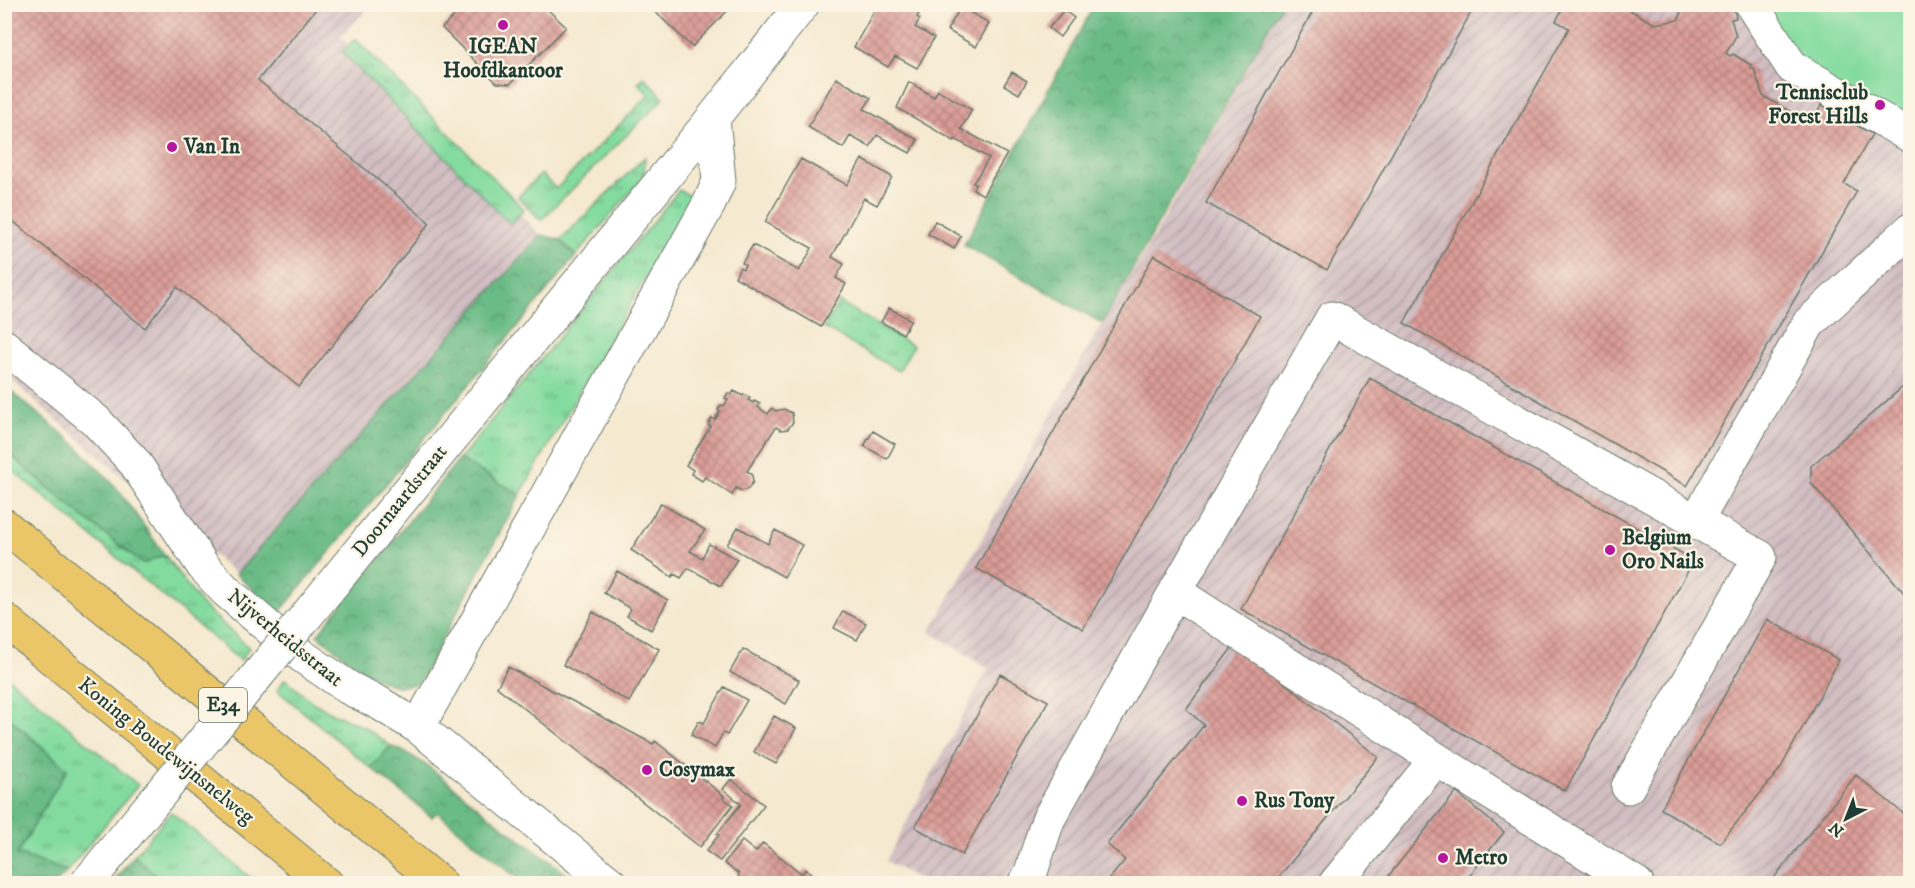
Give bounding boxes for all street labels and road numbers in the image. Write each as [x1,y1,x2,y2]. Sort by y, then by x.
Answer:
street label: Doornaardstraat [347,439,453,562]
street label: Nijverheidsstraat [222,583,348,693]
street label: Koning Boudewijnsnelweg [73,672,260,831]
road number: E34 [199,688,247,722]

